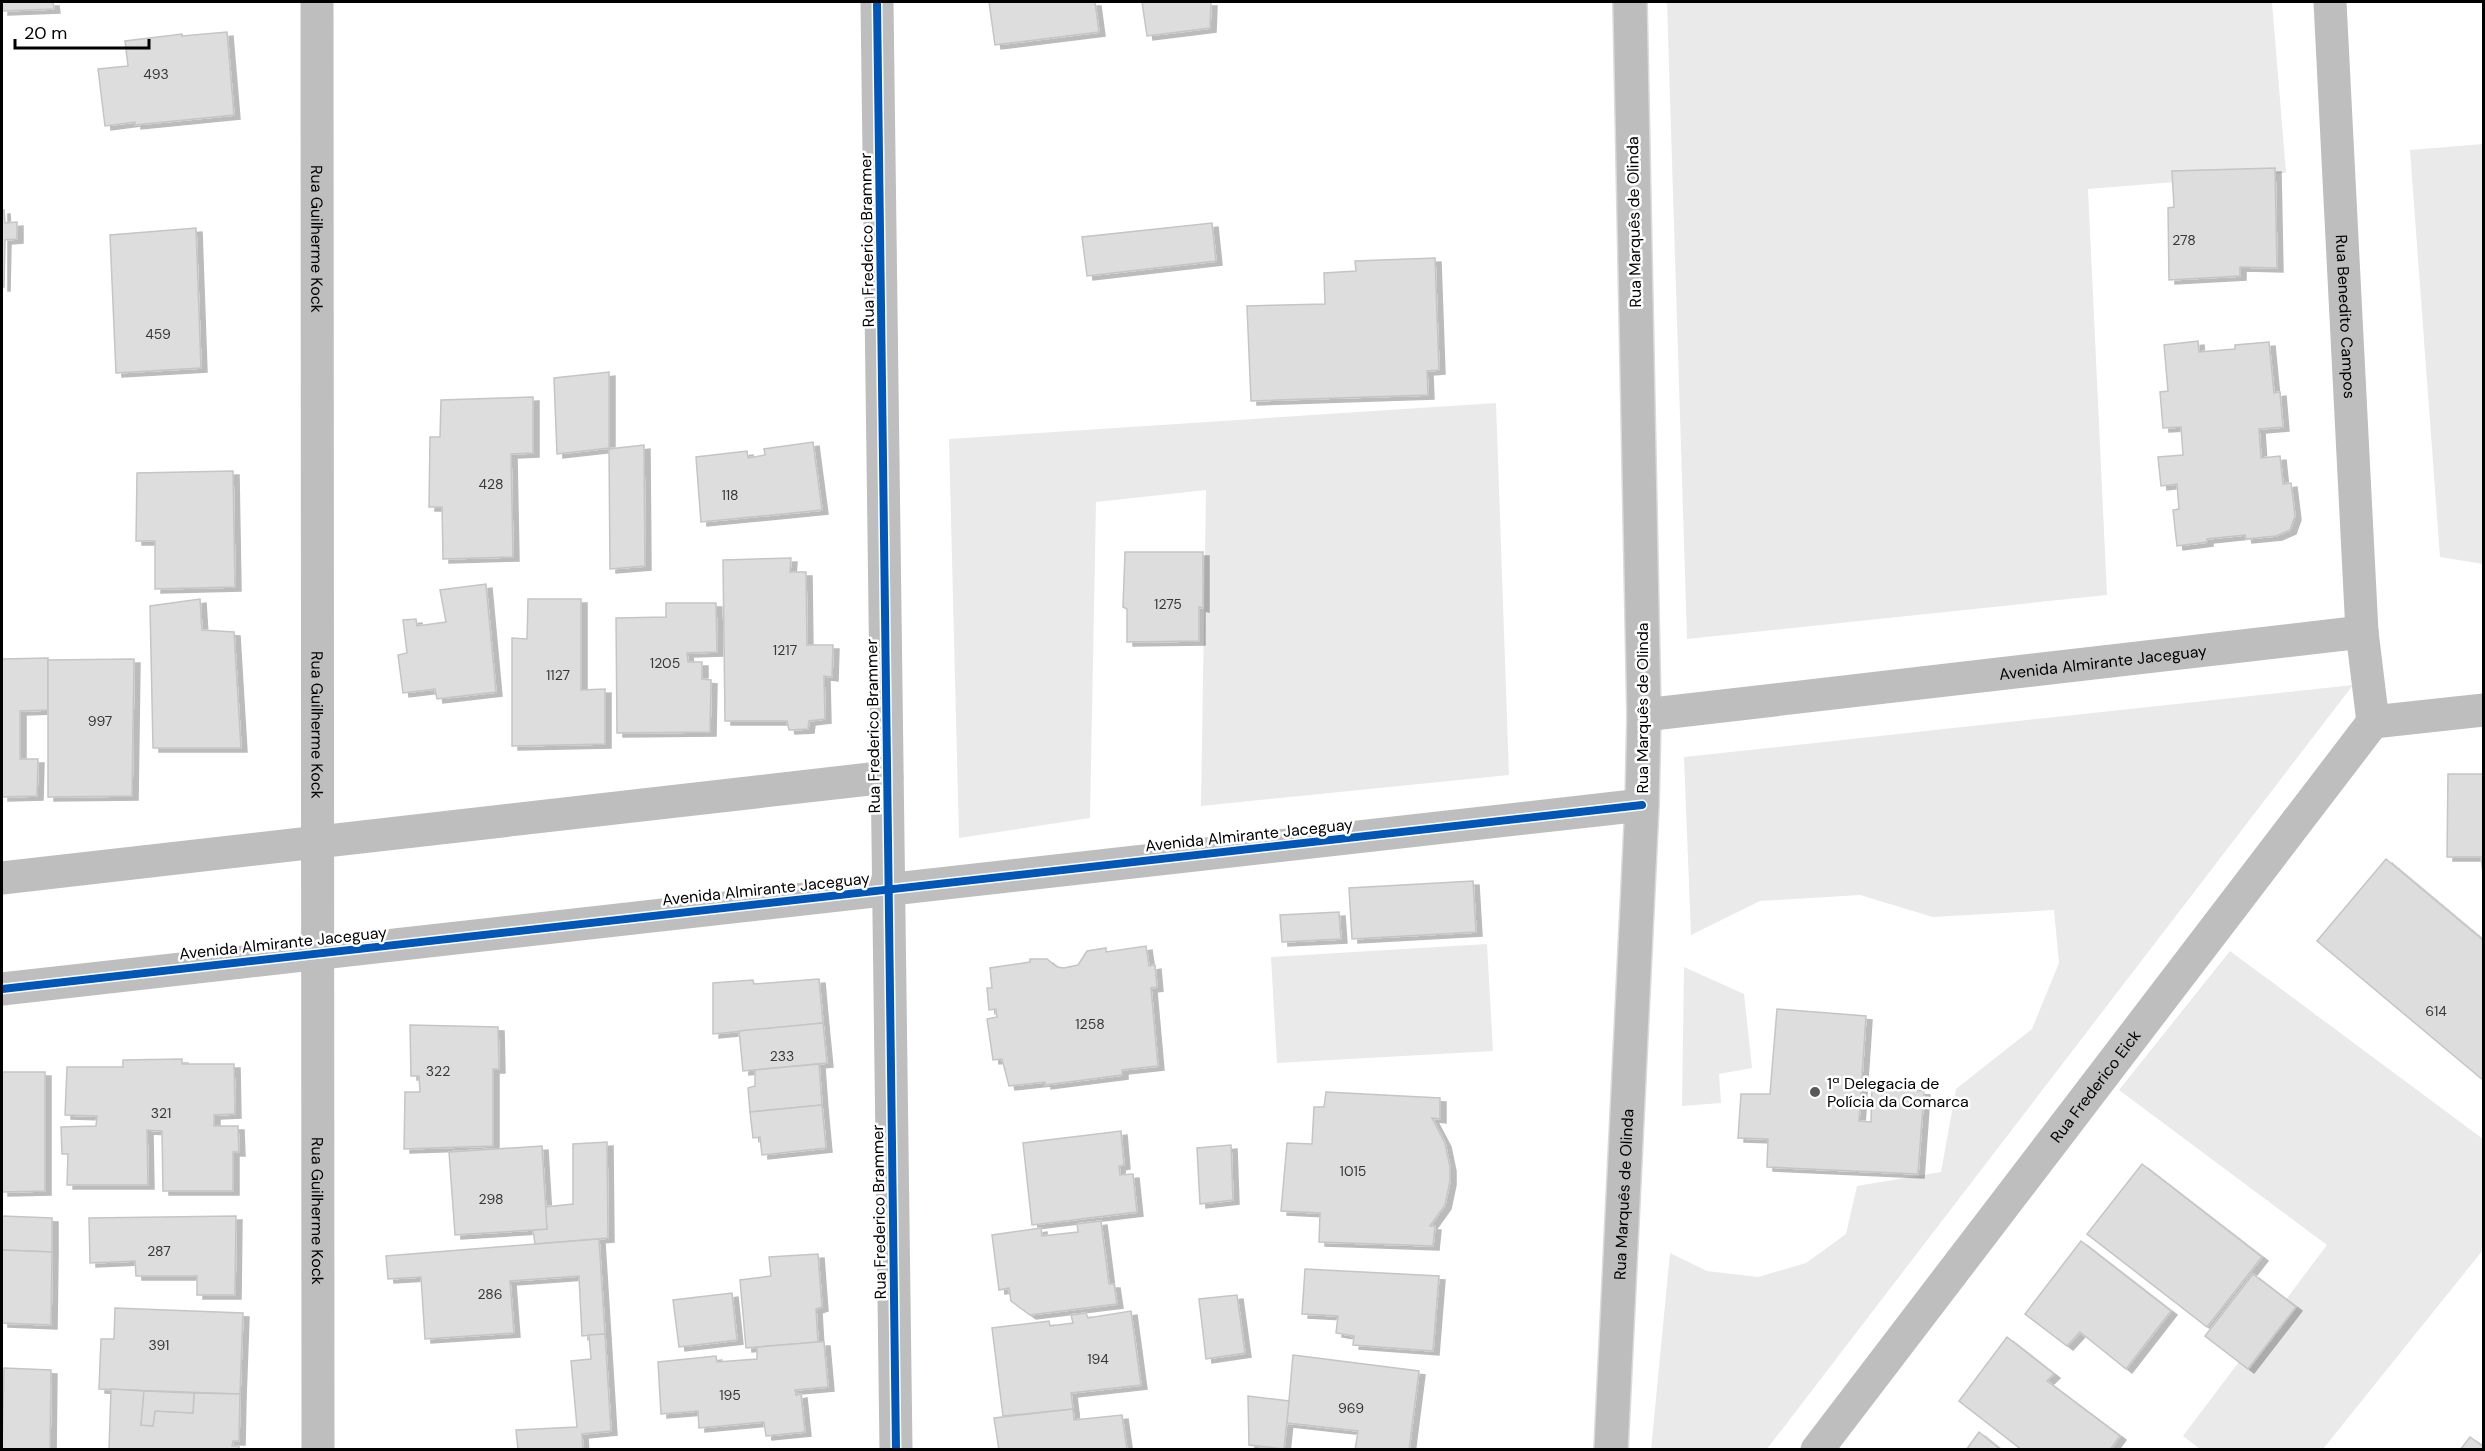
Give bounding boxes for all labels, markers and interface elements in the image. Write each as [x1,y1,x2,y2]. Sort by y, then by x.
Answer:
scale bar [15,12,148,50]
text: 20 m [24,21,67,45]
house number: 493 [143,65,169,83]
street label: Rua Marquês de Olinda [1622,136,1646,308]
street label: Rua Frederico Brammer [855,153,879,327]
street label: Rua Guilherme Kock [307,165,328,313]
house number: 278 [2172,231,2196,249]
street label: Rua Benedito Campos [2331,234,2361,399]
house number: 459 [145,325,171,343]
house number: 428 [479,475,503,493]
house number: 118 [721,486,739,504]
house number: 1275 [1154,595,1182,613]
street label: Rua Marquês de Olinda [1632,622,1653,794]
street label: Rua Frederico Brammer [861,639,885,813]
street label: Avenida Almirante Jaceguay [1998,640,2208,684]
house number: 1217 [773,641,797,659]
street label: Rua Guilherme Kock [307,651,328,799]
house number: 1205 [650,654,680,672]
house number: 1127 [546,666,570,684]
house number: 997 [88,712,112,730]
street label: Avenida Almirante Jaceguay [1144,814,1354,856]
street label: Avenida Almirante Jaceguay [661,868,871,910]
street label: Avenida Almirante Jaceguay [178,922,388,964]
house number: 614 [2425,1002,2447,1020]
house number: 1258 [1075,1015,1105,1033]
street label: Rua Frederico Eick [2045,1025,2145,1147]
house number: 233 [770,1047,794,1065]
house number: 322 [426,1062,450,1080]
place label: 1ª Delegacia de Polícia da Comarca [1827,1073,1969,1112]
marker: 1ª Delegacia de Polícia da Comarca [1808,1085,1822,1099]
house number: 321 [151,1104,171,1122]
street label: Rua Marquês de Olinda [1609,1108,1638,1280]
street label: Rua Frederico Brammer [867,1125,891,1299]
street label: Rua Guilherme Kock [307,1137,328,1285]
house number: 1015 [1340,1162,1366,1180]
house number: 298 [479,1190,504,1208]
house number: 287 [147,1242,171,1260]
house number: 286 [477,1285,503,1303]
house number: 391 [149,1336,169,1354]
house number: 194 [1087,1350,1109,1368]
house number: 195 [719,1386,741,1404]
house number: 969 [1338,1399,1364,1417]

